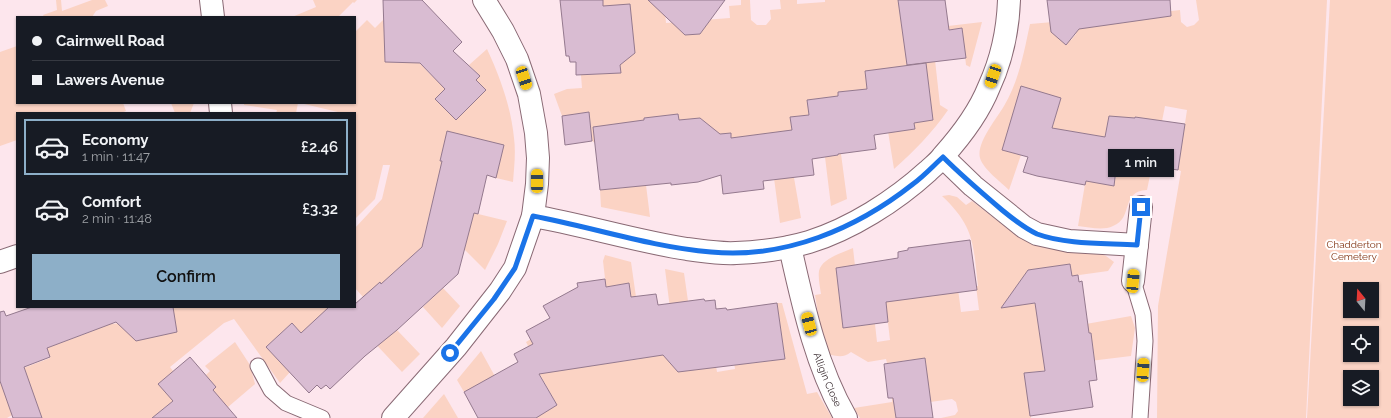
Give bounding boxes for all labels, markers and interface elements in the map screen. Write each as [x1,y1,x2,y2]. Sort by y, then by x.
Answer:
text: Cairnwell Road [56,32,165,50]
car [983,63,1003,89]
car [515,65,533,91]
text: Lawers Avenue [56,71,165,89]
icon: car [34,129,70,165]
text: Economy [82,131,149,149]
text: £2.46 [301,138,338,156]
text: 1 min · 11:47 [82,149,150,164]
callout: 1 min [1108,149,1174,177]
text: 1 min [1125,155,1157,170]
car [531,169,543,193]
icon: car [34,191,70,227]
text: Comfort [82,193,141,211]
route end [1132,198,1150,216]
text: £3.32 [302,200,338,218]
text: 2 min · 11:48 [82,211,152,226]
park label: Chadderton Cemetery [1326,239,1382,262]
button: Confirm [32,254,340,300]
car [1126,269,1140,293]
north arrow [1343,282,1379,318]
map controls [1343,282,1379,406]
car [800,311,818,337]
button: locate [1343,326,1379,362]
route start [441,344,459,362]
street label: Alligin Close [812,351,844,408]
car [1136,358,1150,382]
button: layers [1343,370,1379,406]

